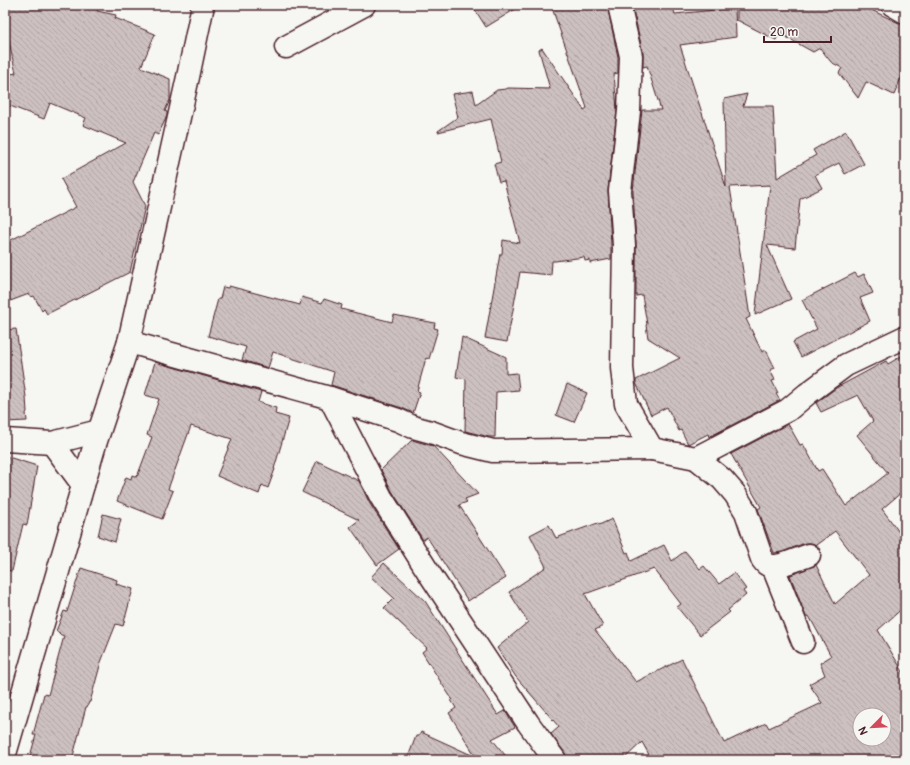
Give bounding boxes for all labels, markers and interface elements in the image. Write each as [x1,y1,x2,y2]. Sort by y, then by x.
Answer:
scale bar [764,18,831,44]
text: 20 m [770,25,799,40]
north arrow [852,707,892,747]
text: N [856,724,871,737]

